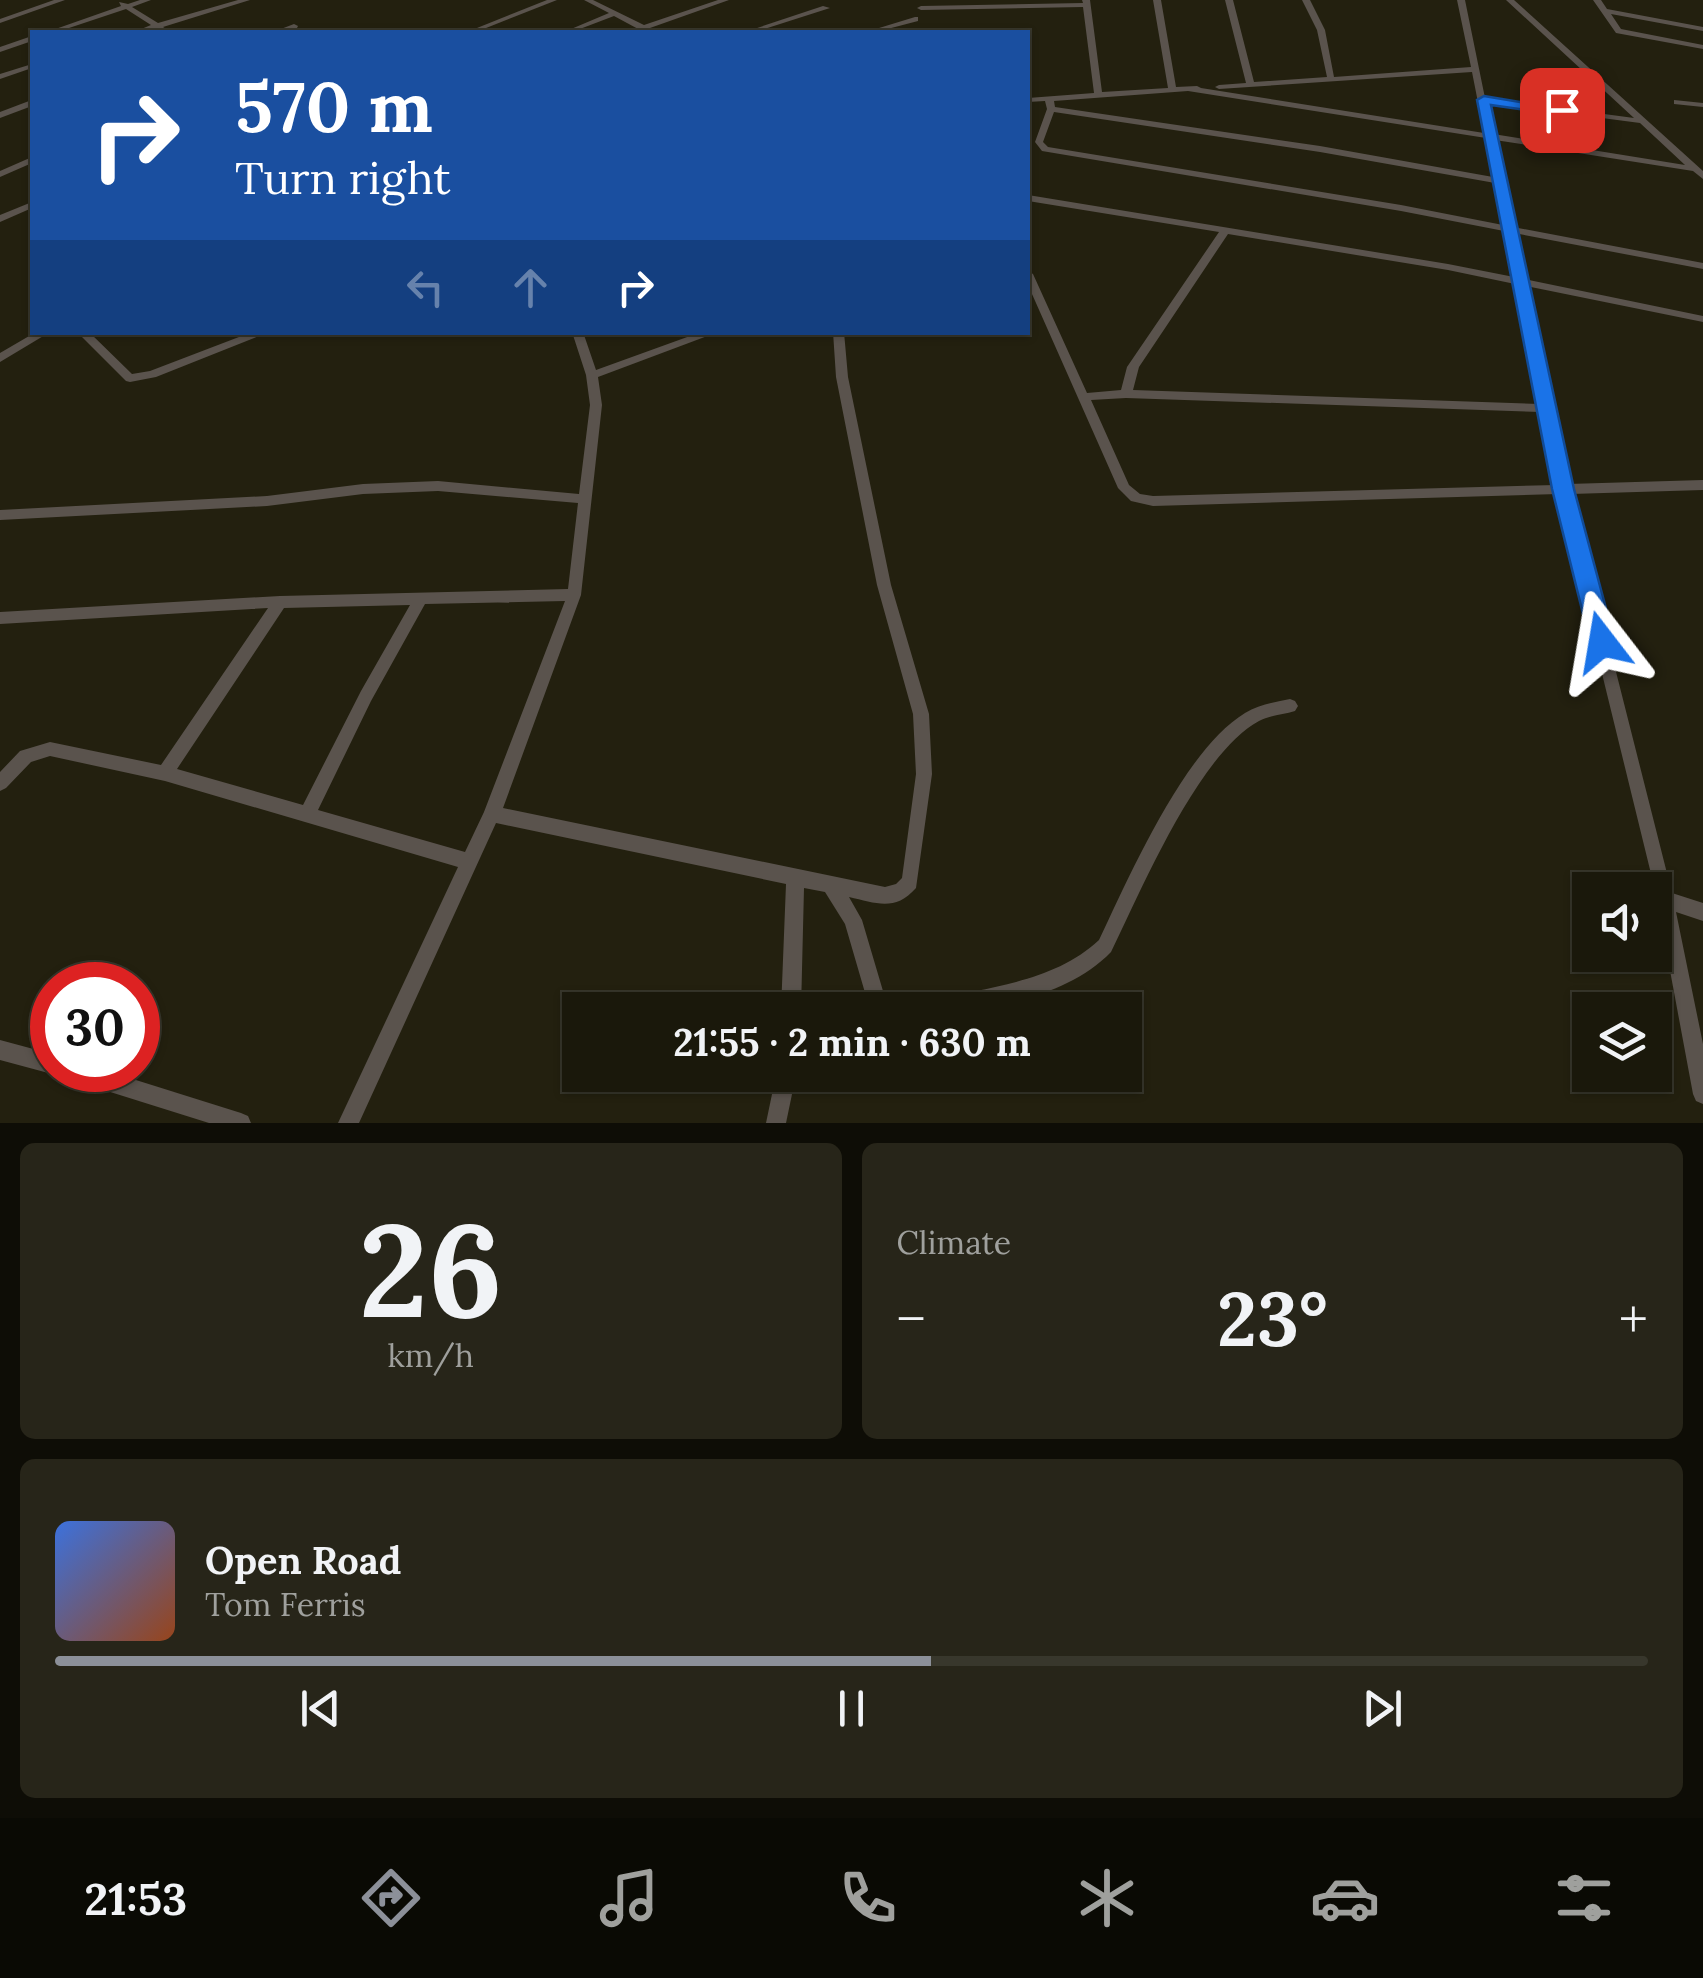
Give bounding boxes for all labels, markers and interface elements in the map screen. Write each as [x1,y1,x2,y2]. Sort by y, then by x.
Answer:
text: 570 m [235,62,433,151]
pin [1520,68,1605,153]
icon: right [70,70,200,200]
icon: arrive [1535,83,1590,138]
text: Turn right [235,149,451,206]
icon: left [398,260,453,315]
icon: ahead [503,260,558,315]
icon: right [608,260,663,315]
position arrow [1550,590,1654,694]
map controls [1572,872,1672,1092]
button: sound [1572,872,1672,972]
speed limit sign: 30 [30,962,160,1092]
button: layers [1572,992,1672,1092]
text: 21:55 · 2 min · 630 m [673,1018,1031,1066]
text: 26 [359,1186,503,1353]
text: Climate [897,1222,1011,1263]
text: 23° [1217,1271,1328,1367]
text: − [897,1284,926,1354]
text: + [1619,1284,1648,1354]
text: km/h [388,1335,474,1376]
text: Open Road [205,1536,401,1584]
text: Tom Ferris [205,1584,366,1625]
icon: previous [293,1681,348,1736]
icon: pause [824,1681,879,1736]
icon: next [1355,1681,1410,1736]
icon: directions [356,1863,426,1933]
icon: music [594,1863,664,1933]
icon: phone [833,1863,903,1933]
icon: climate [1072,1863,1142,1933]
icon: car [1310,1863,1380,1933]
icon: filters [1549,1863,1619,1933]
text: 21:53 [84,1870,187,1927]

